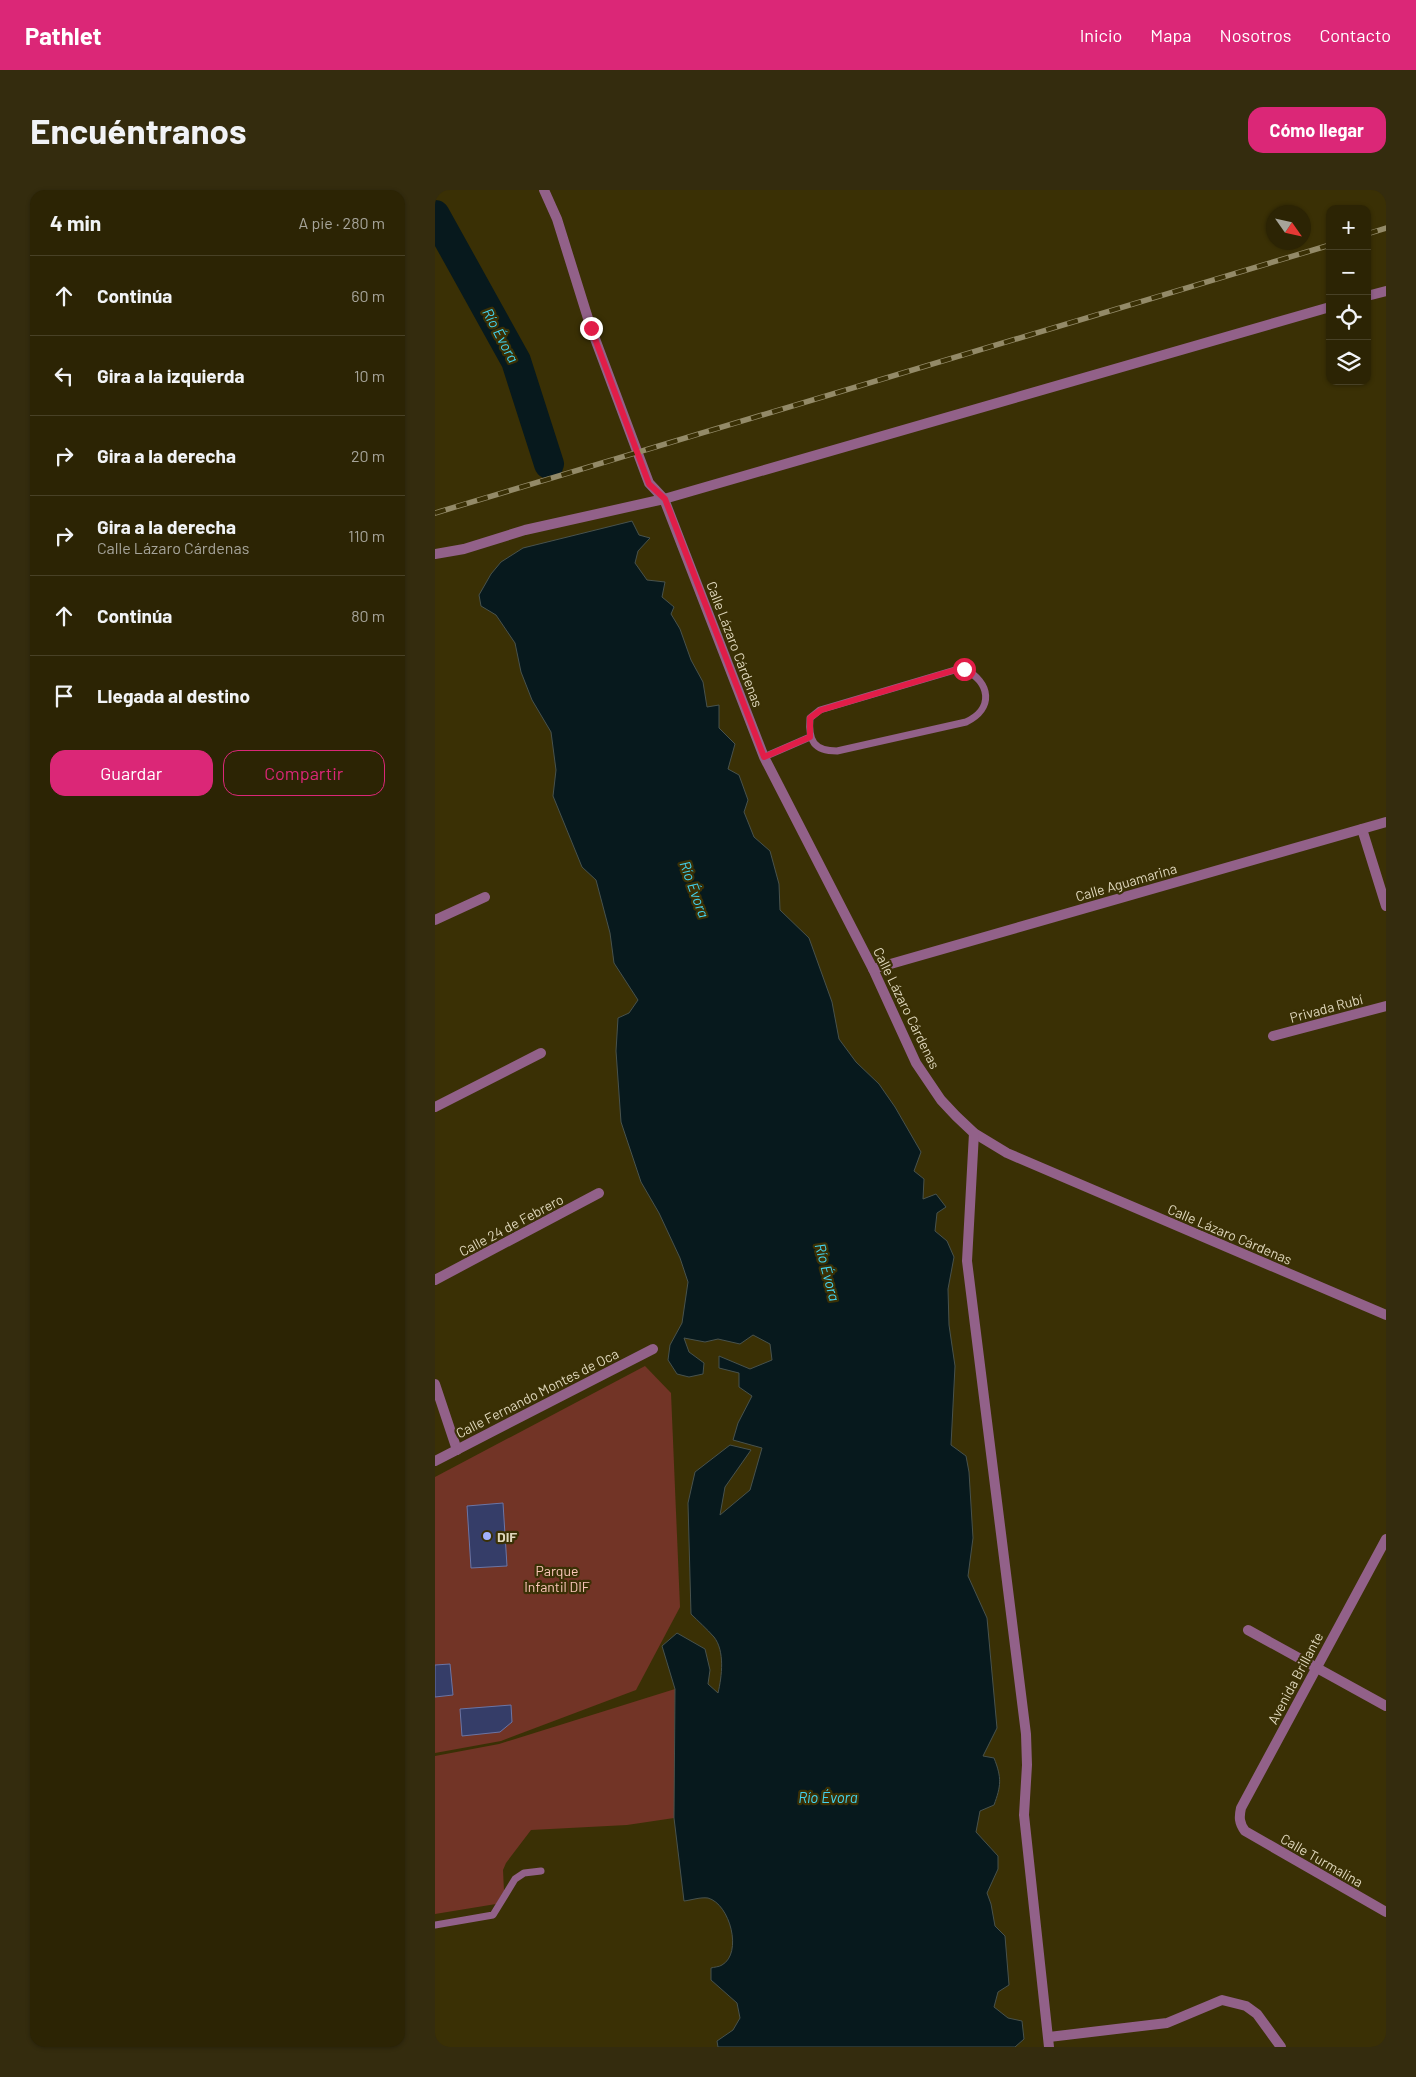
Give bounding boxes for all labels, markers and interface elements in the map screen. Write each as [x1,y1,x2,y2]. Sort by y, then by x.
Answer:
text: Pathlet [25,21,102,50]
text: Inicio [1080,24,1122,46]
text: Mapa [1150,24,1192,46]
text: Nosotros [1220,24,1291,46]
text: Contacto [1319,24,1391,46]
button: Cómo llegar [1248,107,1386,153]
text: Encuéntranos [30,109,247,151]
north arrow [1266,205,1311,250]
map controls [1326,205,1371,385]
button: + [1326,205,1371,250]
text: 4 min [50,210,101,235]
text: A pie · 280 m [299,213,385,232]
button: − [1326,250,1371,295]
icon: ahead [50,282,78,310]
text: Continúa [97,284,172,307]
text: 60 m [351,286,385,305]
button: locate [1326,295,1371,340]
water label: Río Évora [479,305,523,365]
route end [580,317,603,340]
button: layers [1326,340,1371,385]
icon: left [50,362,78,390]
text: Gira a la izquierda [97,364,245,387]
text: 10 m [354,366,385,385]
icon: right [50,442,78,470]
text: Gira a la derecha [97,444,236,467]
text: 20 m [351,446,385,465]
text: Gira a la derecha [97,515,236,538]
icon: right [50,522,78,550]
text: 110 m [348,526,385,545]
text: Calle Lázaro Cárdenas [97,538,249,557]
street label: Calle Lázaro Cárdenas [703,579,767,710]
icon: ahead [50,602,78,630]
text: Continúa [97,604,172,627]
text: 80 m [351,606,385,625]
route start [953,658,976,681]
icon: arrive [50,682,78,710]
text: Llegada al destino [97,684,250,707]
button: Guardar [50,750,213,796]
button: Compartir [223,750,385,796]
water label: Río Évora [676,858,714,920]
street label: Calle Aguamarina [1073,859,1179,905]
street label: Calle Lázaro Cárdenas [870,944,944,1072]
street label: Privada Rubí [1288,990,1364,1026]
street label: Calle 24 de Febrero [456,1190,566,1260]
street label: Calle Lázaro Cárdenas [1165,1200,1295,1268]
water label: Río Évora [812,1241,844,1303]
street label: Calle Fernando Montes de Oca [453,1344,621,1442]
place label: DIF [497,1528,517,1545]
marker: DIF [481,1530,493,1542]
park label: Parque Infantil DIF [524,1562,590,1595]
street label: Avenida Brillante [1264,1629,1326,1727]
water label: Río Évora [798,1788,858,1806]
street label: Calle Turmalina [1278,1830,1366,1890]

